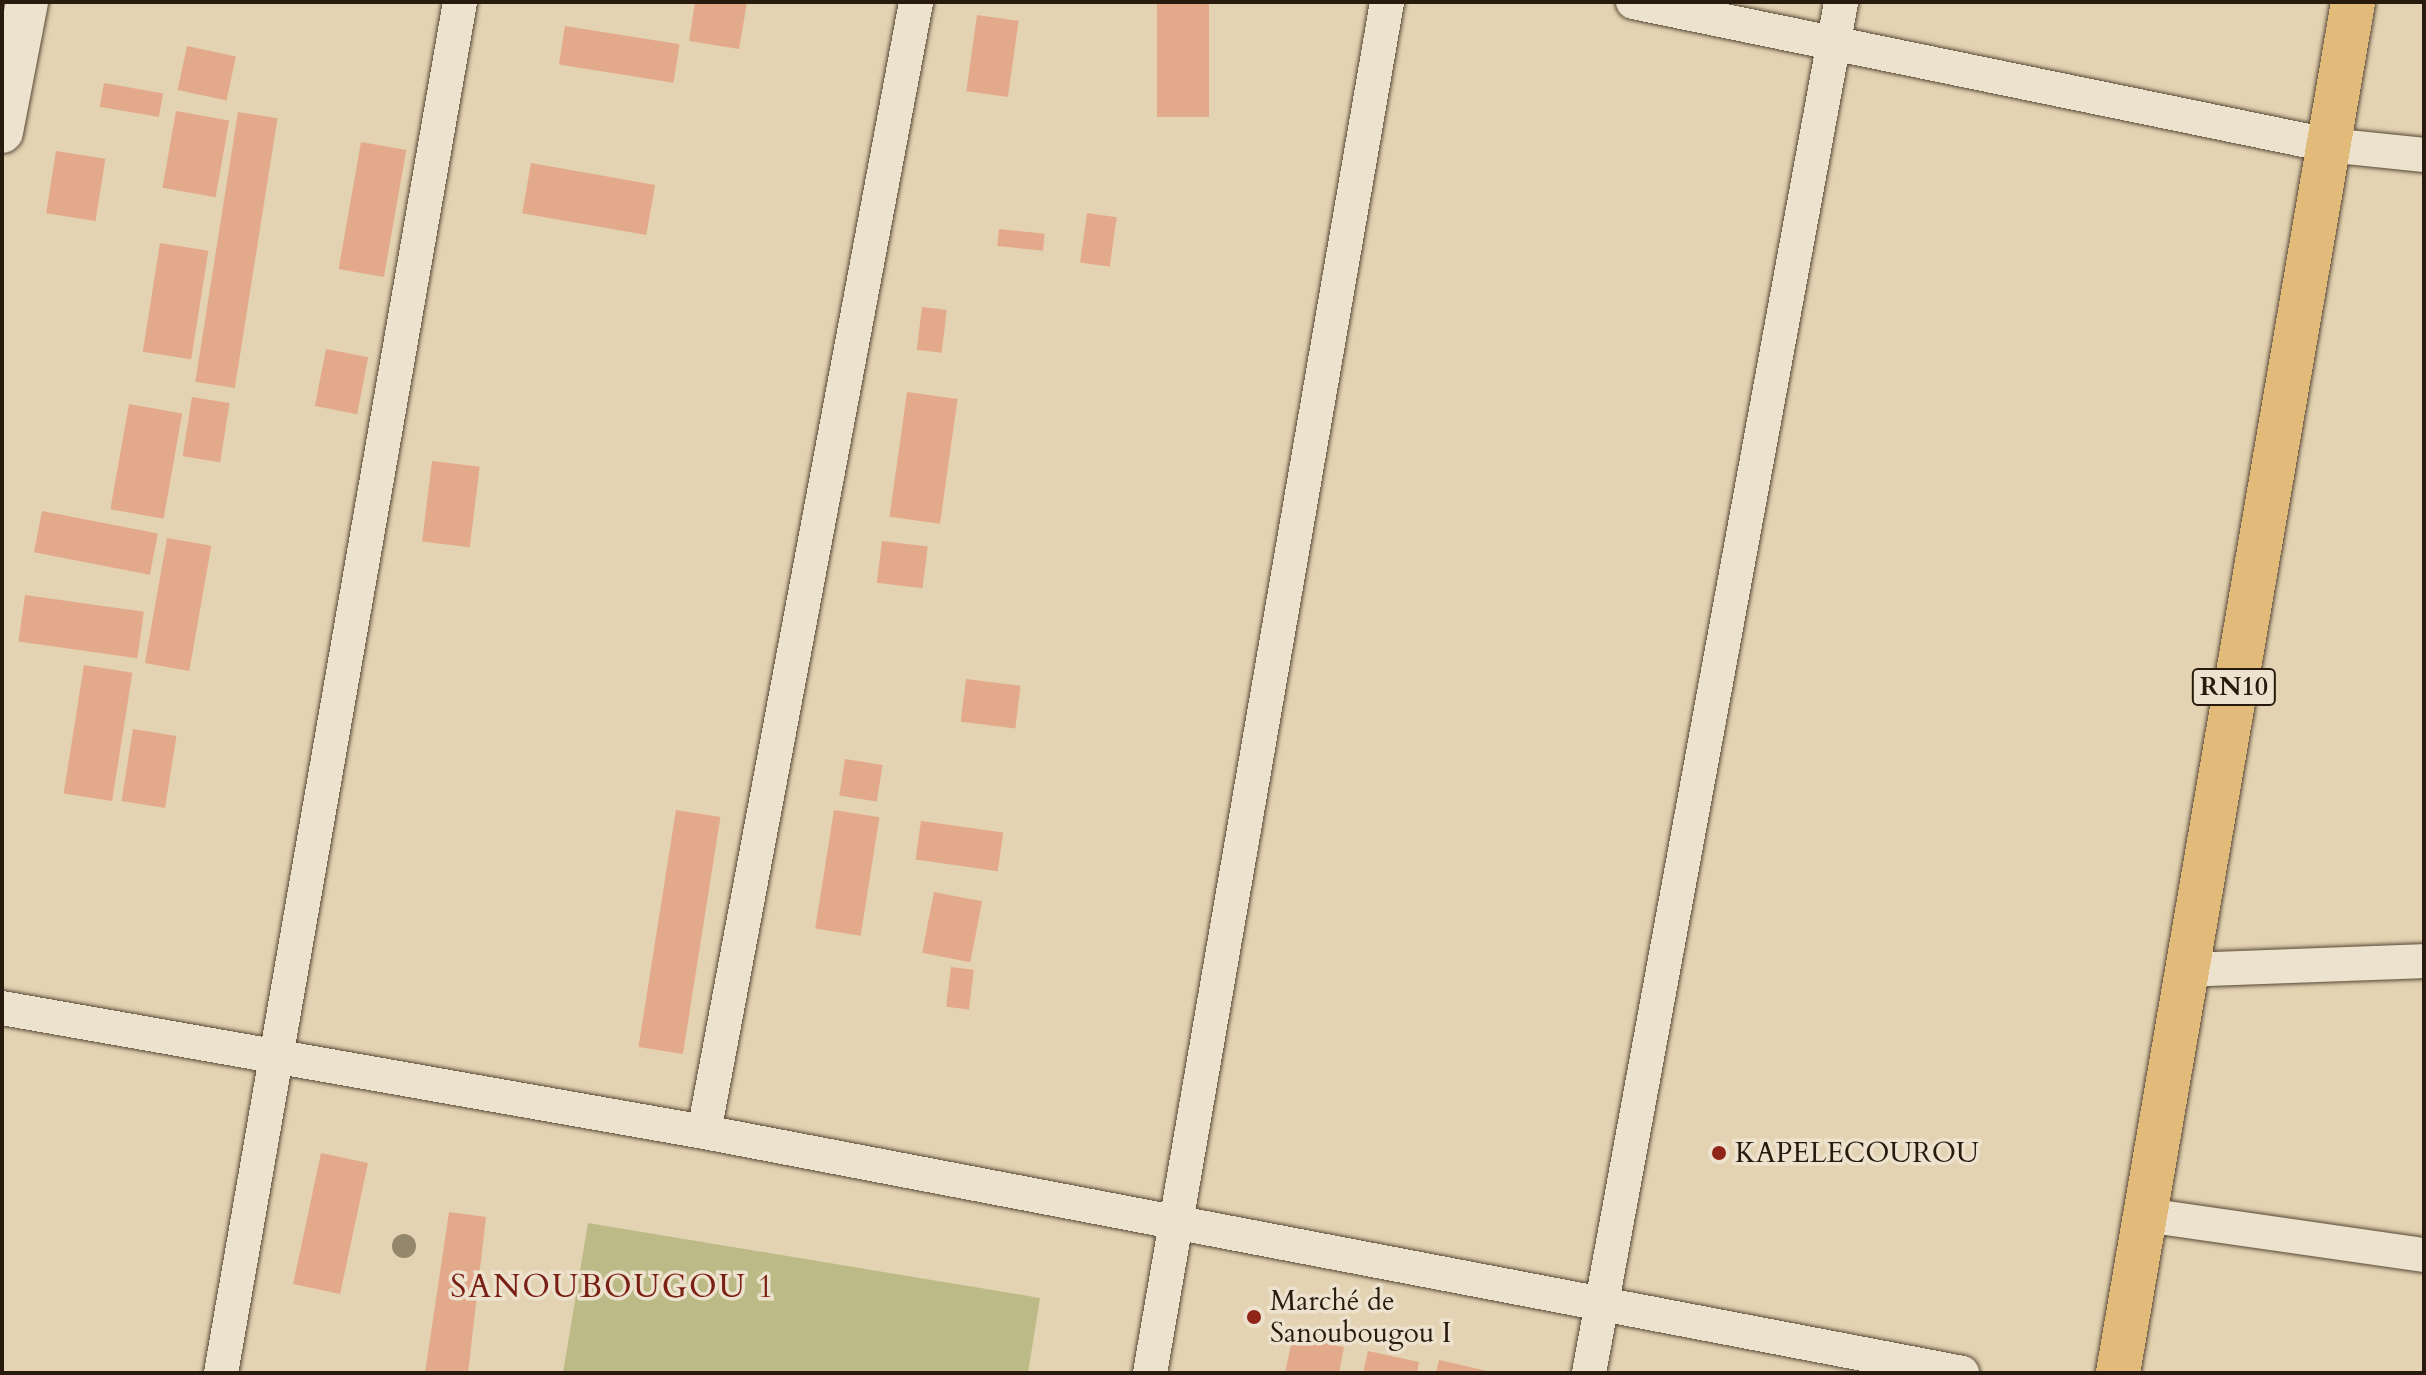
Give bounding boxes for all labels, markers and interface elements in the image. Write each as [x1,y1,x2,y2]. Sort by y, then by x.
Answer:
road number: RN10 [2190,665,2278,709]
place label: KAPELECOUROU [1735,1136,1979,1170]
marker: KAPELECOUROU [1710,1144,1728,1162]
district label: SANOUBOUGOU 1 [450,1268,776,1306]
place label: Marché de Sanoubougou I [1270,1284,1451,1350]
marker: Marché de Sanoubougou I [1245,1308,1263,1326]

